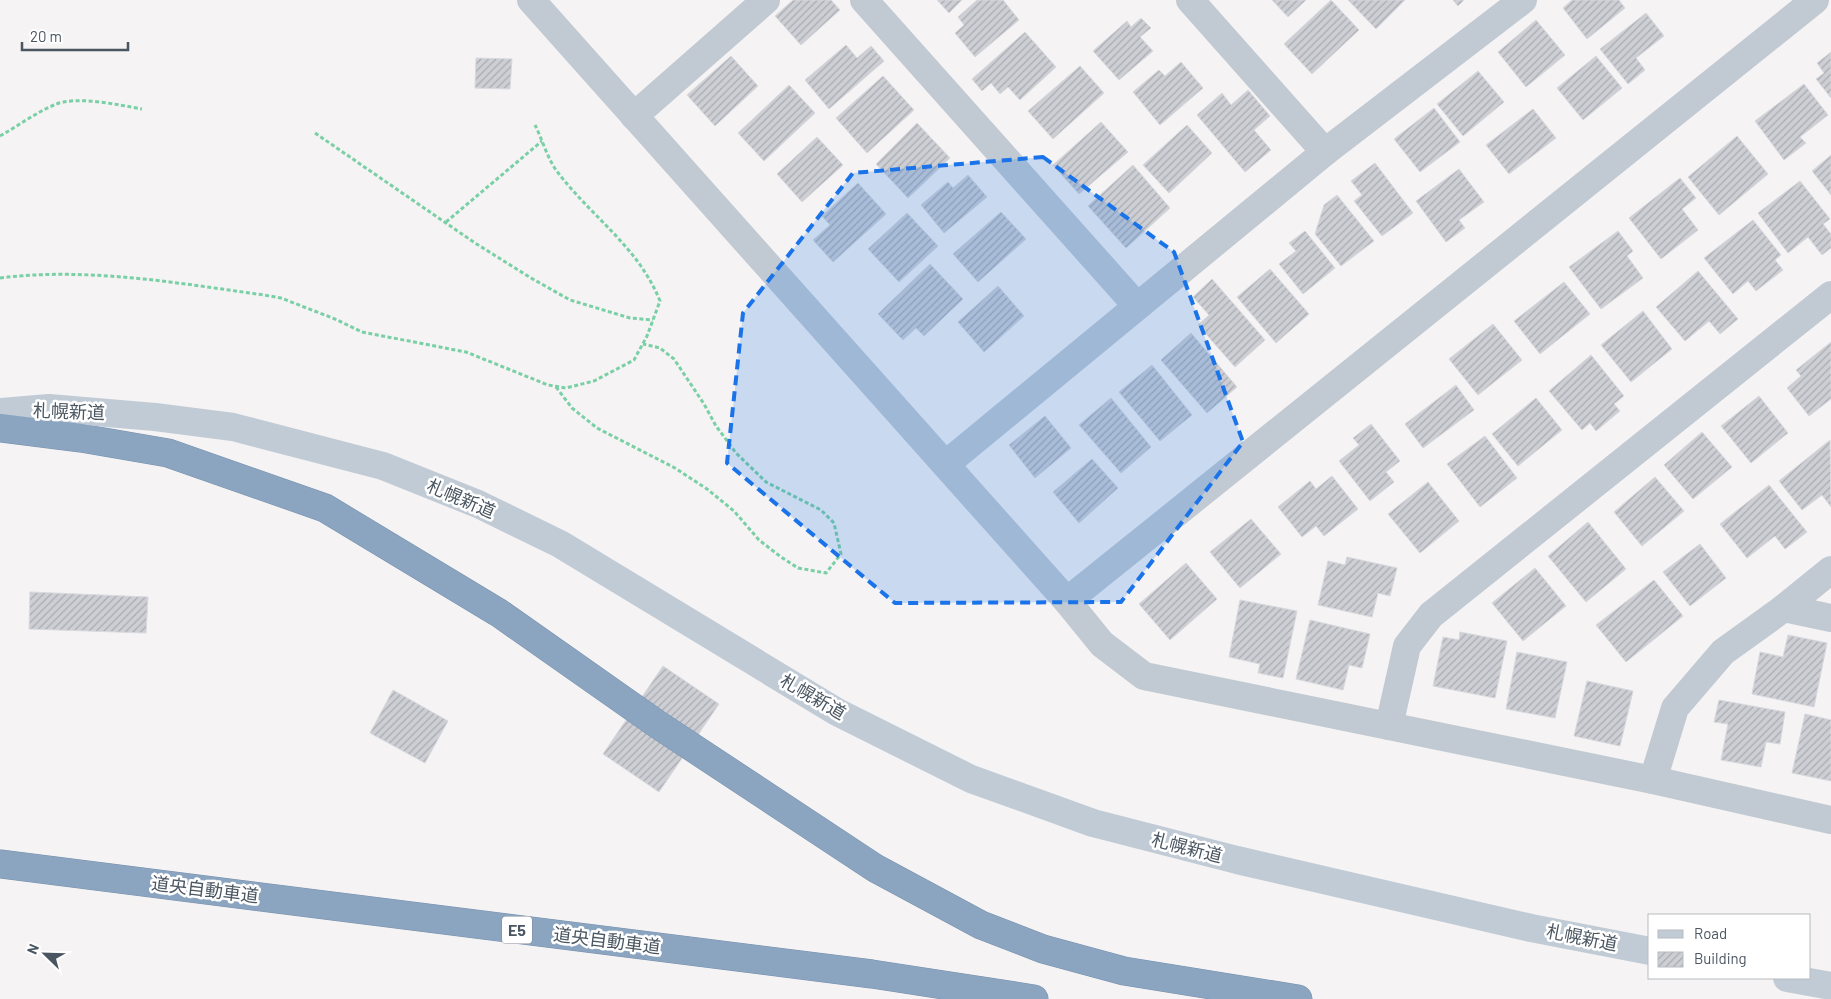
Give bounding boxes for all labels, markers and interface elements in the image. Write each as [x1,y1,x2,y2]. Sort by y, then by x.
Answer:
scale bar [22,20,129,52]
text: 20 m [30,27,62,45]
street label: 札幌新道 [33,399,105,423]
street label: 札幌新道 [424,474,499,522]
street label: 札幌新道 [777,669,850,724]
street label: 札幌新道 [1150,828,1225,866]
street label: 道央自動車道 [150,872,260,907]
legend [1648,914,1811,979]
road number: E5 [502,916,532,944]
street label: 札幌新道 [1545,919,1620,955]
street label: 道央自動車道 [552,923,662,958]
text: Road [1694,924,1727,942]
north arrow [20,929,70,979]
text: N [23,941,42,956]
text: Building [1694,949,1747,967]

